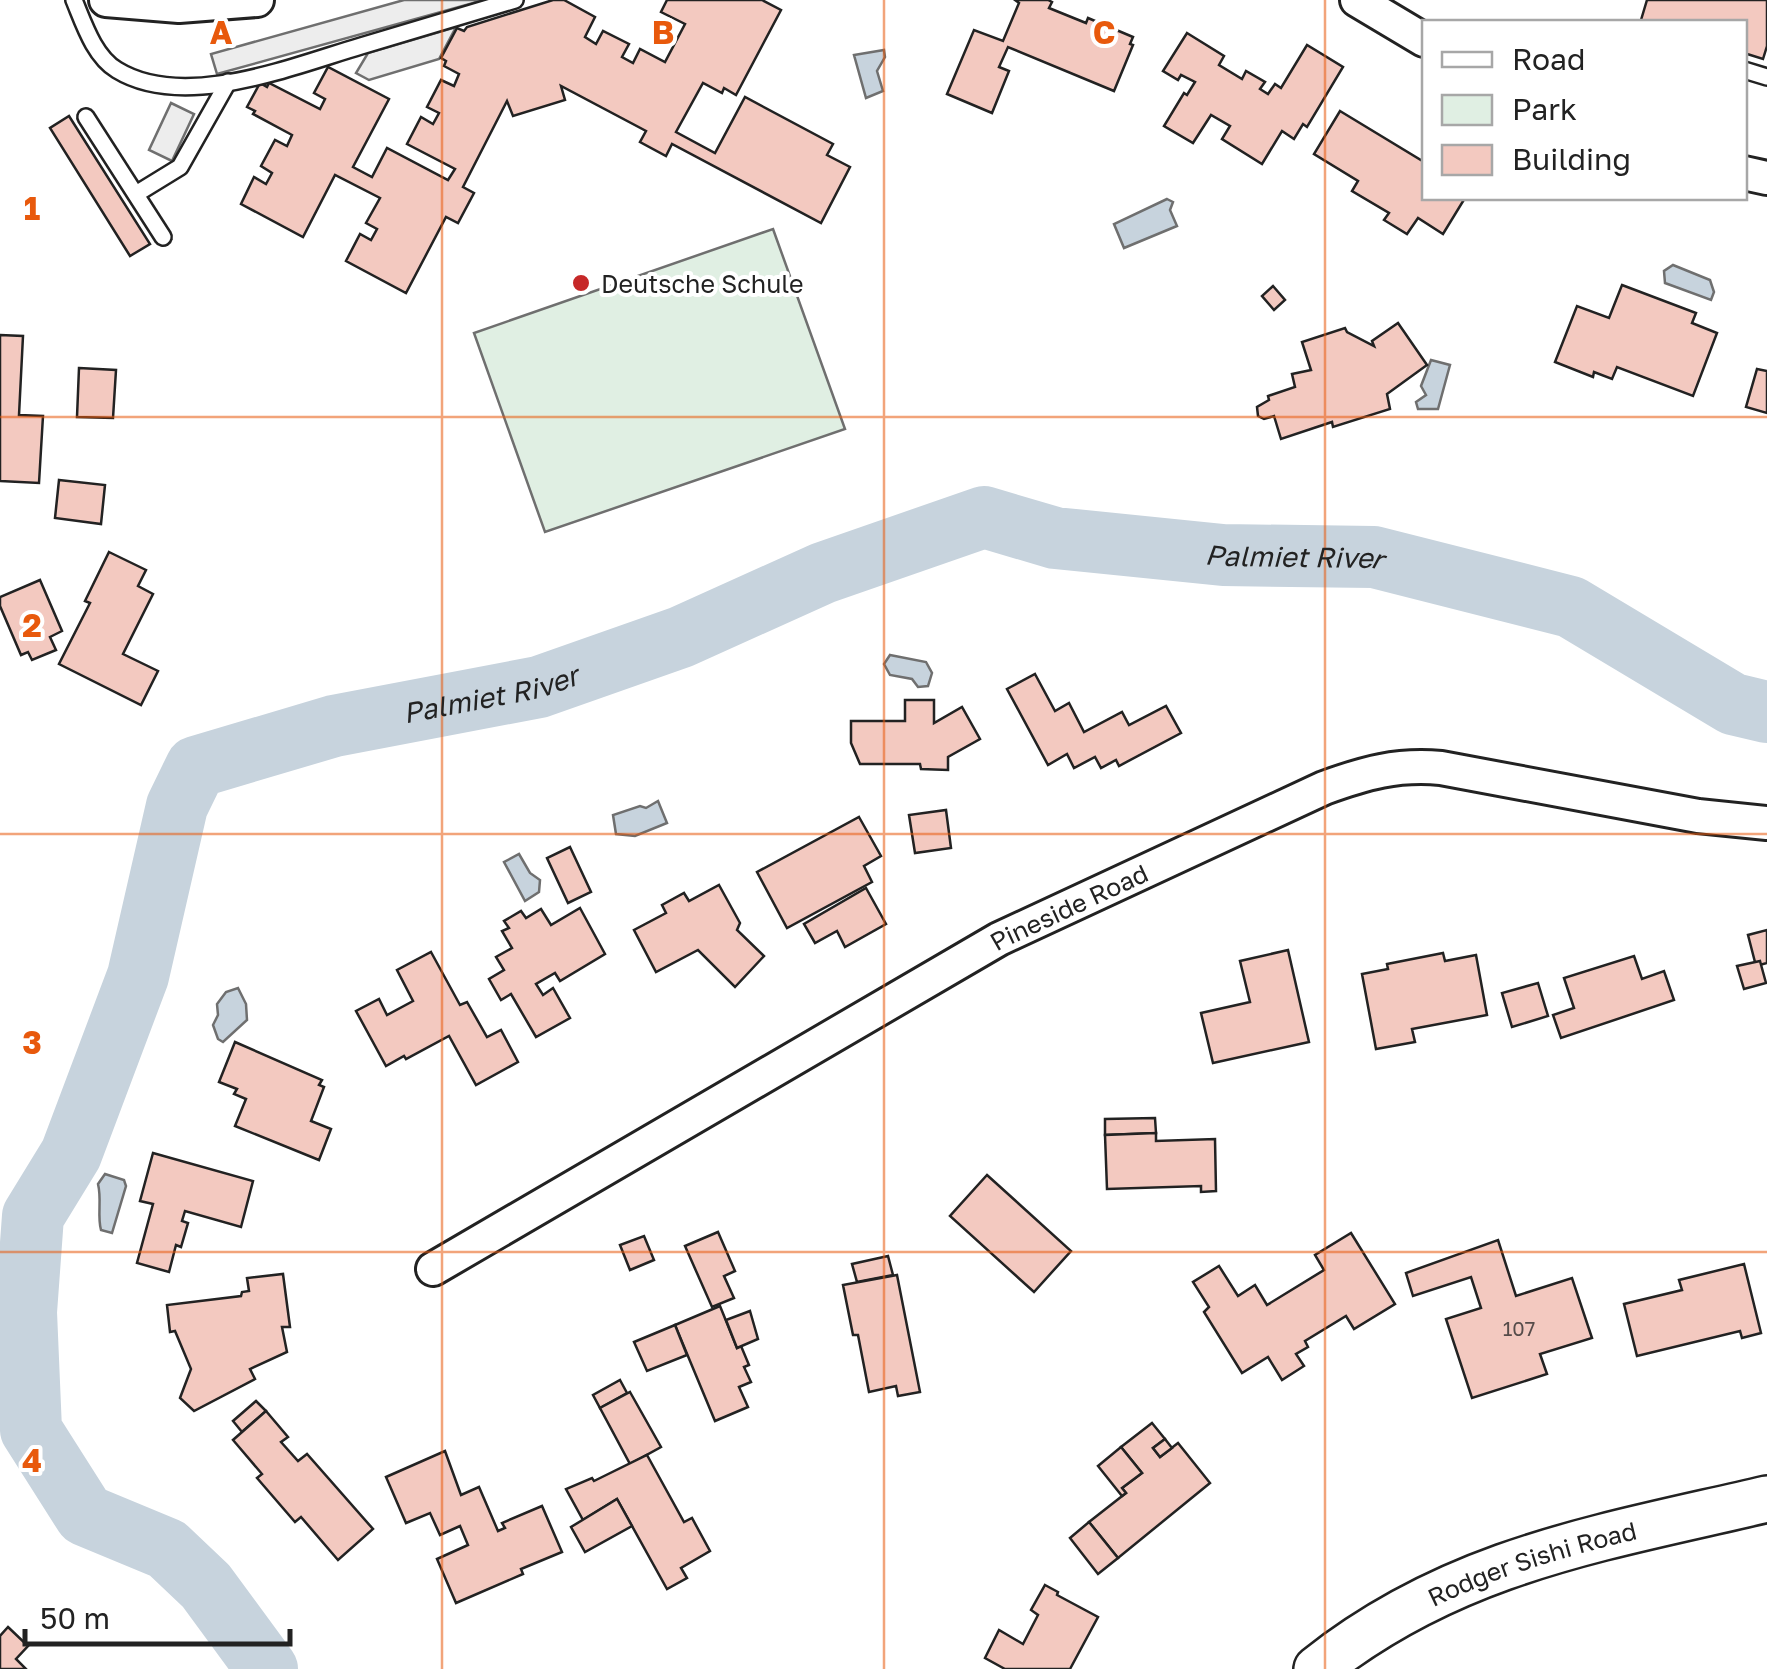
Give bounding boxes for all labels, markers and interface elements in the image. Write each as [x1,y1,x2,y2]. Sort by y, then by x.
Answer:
text: A [210,13,233,51]
text: B [652,13,674,51]
text: C [1093,13,1115,51]
legend [1422,20,1747,200]
text: Road [1512,41,1586,77]
text: Park [1512,91,1577,127]
text: Building [1512,141,1631,177]
text: 1 [24,189,40,227]
place label: Deutsche Schule [601,268,804,299]
marker: Deutsche Schule [570,272,592,294]
water label: Palmiet River [1204,537,1391,576]
text: 2 [22,606,42,644]
water label: Palmiet River [400,657,586,729]
street label: Pineside Road [984,857,1152,957]
text: 3 [22,1023,42,1061]
house number: 107 [1503,1316,1535,1340]
text: 4 [22,1441,42,1479]
street label: Rodger Sishi Road [1422,1514,1640,1612]
scale bar [25,1584,290,1646]
text: 50 m [40,1600,110,1636]

